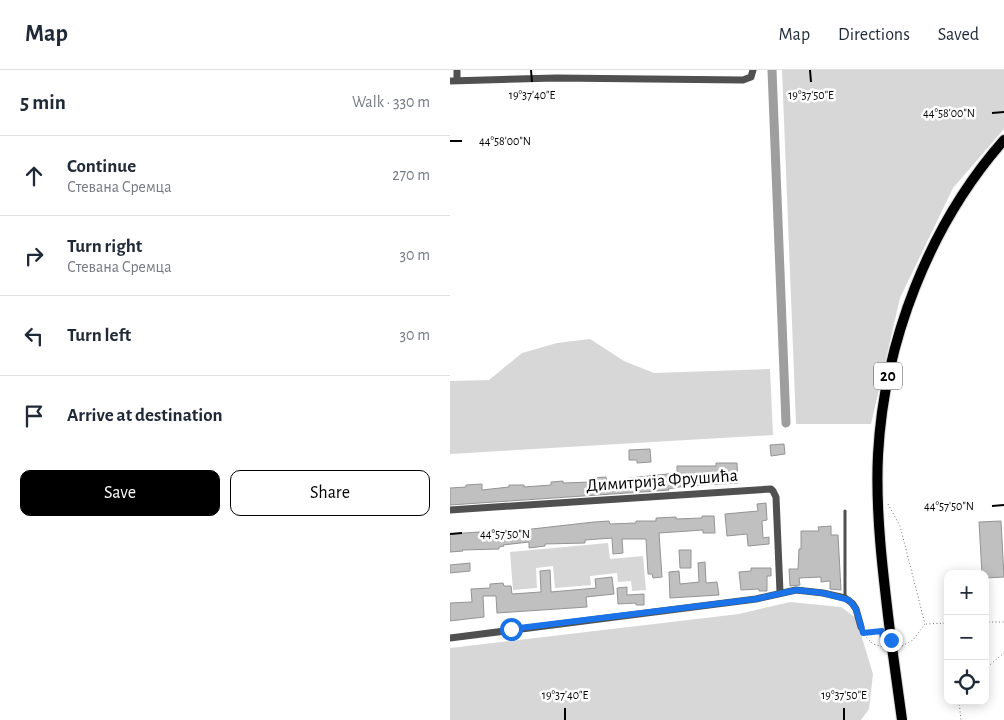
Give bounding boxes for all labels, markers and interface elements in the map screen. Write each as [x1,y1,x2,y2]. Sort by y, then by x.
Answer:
text: Map [25,22,68,46]
text: Map [779,26,810,44]
text: Directions [838,26,910,44]
text: Saved [938,26,979,44]
text: 19°37'40"E [509,89,555,101]
text: 19°37'50"E [788,89,834,101]
text: 5 min [20,92,66,113]
text: Walk · 330 m [352,94,430,110]
text: 44°58'00"N [923,107,975,119]
text: 44°58'00"N [479,135,531,147]
text: Continue [67,157,136,176]
icon: ahead [20,162,48,190]
text: 270 m [392,167,430,183]
text: Стевана Сремца [67,179,172,195]
text: Turn right [67,237,142,256]
icon: right [20,242,48,270]
text: 30 m [400,247,430,263]
text: Стевана Сремца [67,259,172,275]
icon: left [20,322,48,350]
text: Turn left [67,326,131,345]
text: 30 m [400,327,430,343]
road number: 20 [874,362,902,390]
icon: arrive [20,402,48,430]
text: Arrive at destination [67,406,223,425]
street label: Димитрија Фрушића [586,467,738,495]
button: Save [20,470,220,516]
button: Share [230,470,430,516]
text: 44°57'50"N [924,500,974,512]
text: 44°57'50"N [480,528,530,540]
map controls [944,570,989,705]
button: + [944,570,989,615]
button: − [944,615,989,660]
route start [500,618,523,641]
route end [880,629,903,652]
button: locate [944,660,989,705]
text: 19°37'40"E [542,689,588,701]
text: 19°37'50"E [821,689,867,701]

